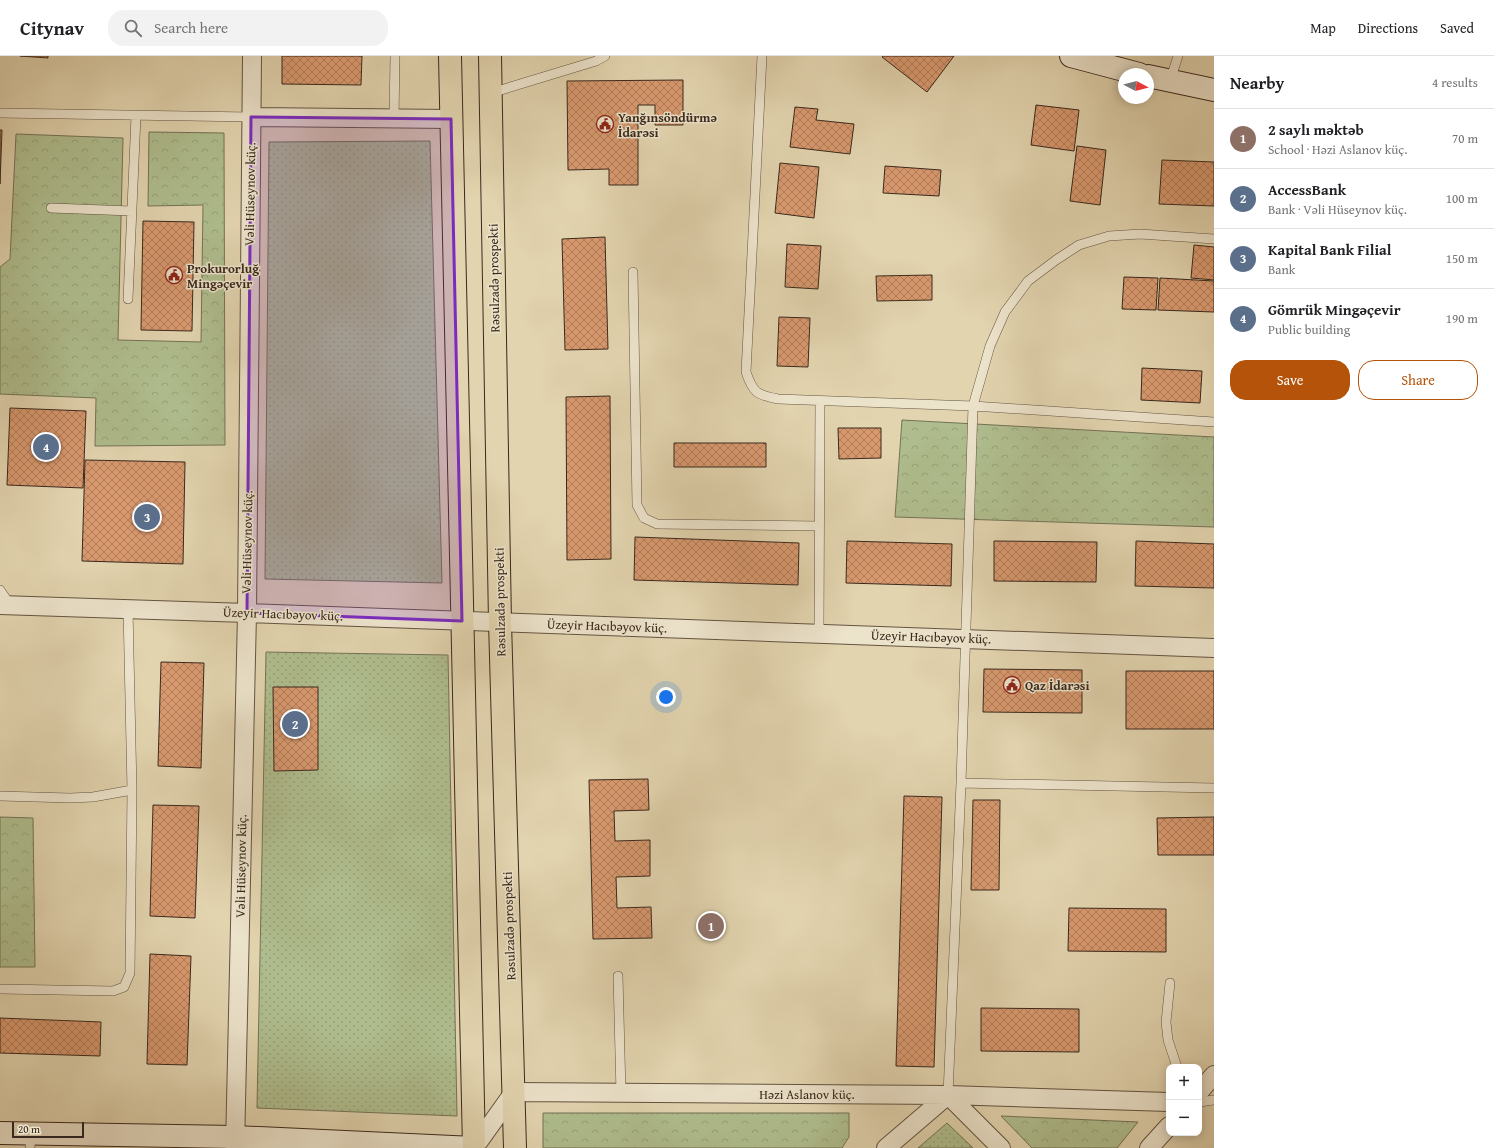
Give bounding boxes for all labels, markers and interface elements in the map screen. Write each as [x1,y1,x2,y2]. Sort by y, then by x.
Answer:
search box [108,10,388,46]
text: Citynav [20,14,84,42]
icon: search [122,17,144,39]
text: Search here [154,17,228,38]
text: Map [1310,18,1336,38]
text: Directions [1358,18,1418,38]
text: Saved [1440,18,1474,38]
north arrow [1118,68,1154,104]
text: Nearby [1230,70,1284,95]
text: 4 results [1432,73,1478,92]
place label: Yanğınsöndürmə İdarəsi [618,108,717,142]
public building icon: Yanğınsöndürmə İdarəsi [595,114,615,134]
text: 2 saylı məktəb [1268,119,1364,140]
text: 1 [1240,129,1246,148]
text: 70 m [1452,129,1478,148]
text: School · Həzi Aslanov küç. [1268,140,1407,159]
street label: Vəli Hüseynov küç. [240,142,260,246]
text: AccessBank [1268,179,1346,200]
text: 2 [1240,189,1246,208]
text: 100 m [1446,189,1478,208]
text: Bank · Vəli Hüseynov küç. [1268,200,1407,219]
street label: Rəsulzadə prospekti [484,223,504,333]
text: Kapital Bank Filial [1268,239,1391,260]
text: 3 [1240,249,1246,268]
text: 150 m [1446,249,1478,268]
place label: Prokurorluğ Mingəçevir [187,259,259,293]
text: Bank [1268,260,1295,279]
public building icon: Prokurorluğ Mingəçevir [164,265,184,285]
text: Gömrük Mingəçevir [1268,299,1401,320]
text: 4 [1240,309,1246,328]
text: 190 m [1446,309,1478,328]
text: Public building [1268,320,1350,339]
button: Save [1230,360,1350,400]
button: Share [1358,360,1478,400]
pin: 4 [33,432,59,462]
street label: Vəli Hüseynov küç. [237,490,257,594]
pin: 3 [134,502,160,532]
street label: Rəsulzadə prospekti [490,547,510,657]
street label: Üzeyir Hacıbəyov küç. [223,602,343,626]
street label: Üzeyir Hacıbəyov küç. [547,614,667,638]
street label: Üzeyir Hacıbəyov küç. [871,625,991,649]
public building icon: Qaz İdarəsi [1002,675,1022,695]
place label: Qaz İdarəsi [1025,676,1089,695]
your location [656,687,676,707]
pin: 2 [282,709,308,739]
street label: Vəli Hüseynov küç. [231,814,251,918]
street label: Rəsulzadə prospekti [498,871,520,981]
pin: 1 [698,911,724,941]
map controls [1166,1064,1202,1136]
button: + [1166,1064,1202,1100]
street label: Həzi Aslanov küç. [759,1085,855,1104]
button: − [1166,1100,1202,1136]
scale bar [12,1120,84,1139]
text: 20 m [18,1121,40,1137]

